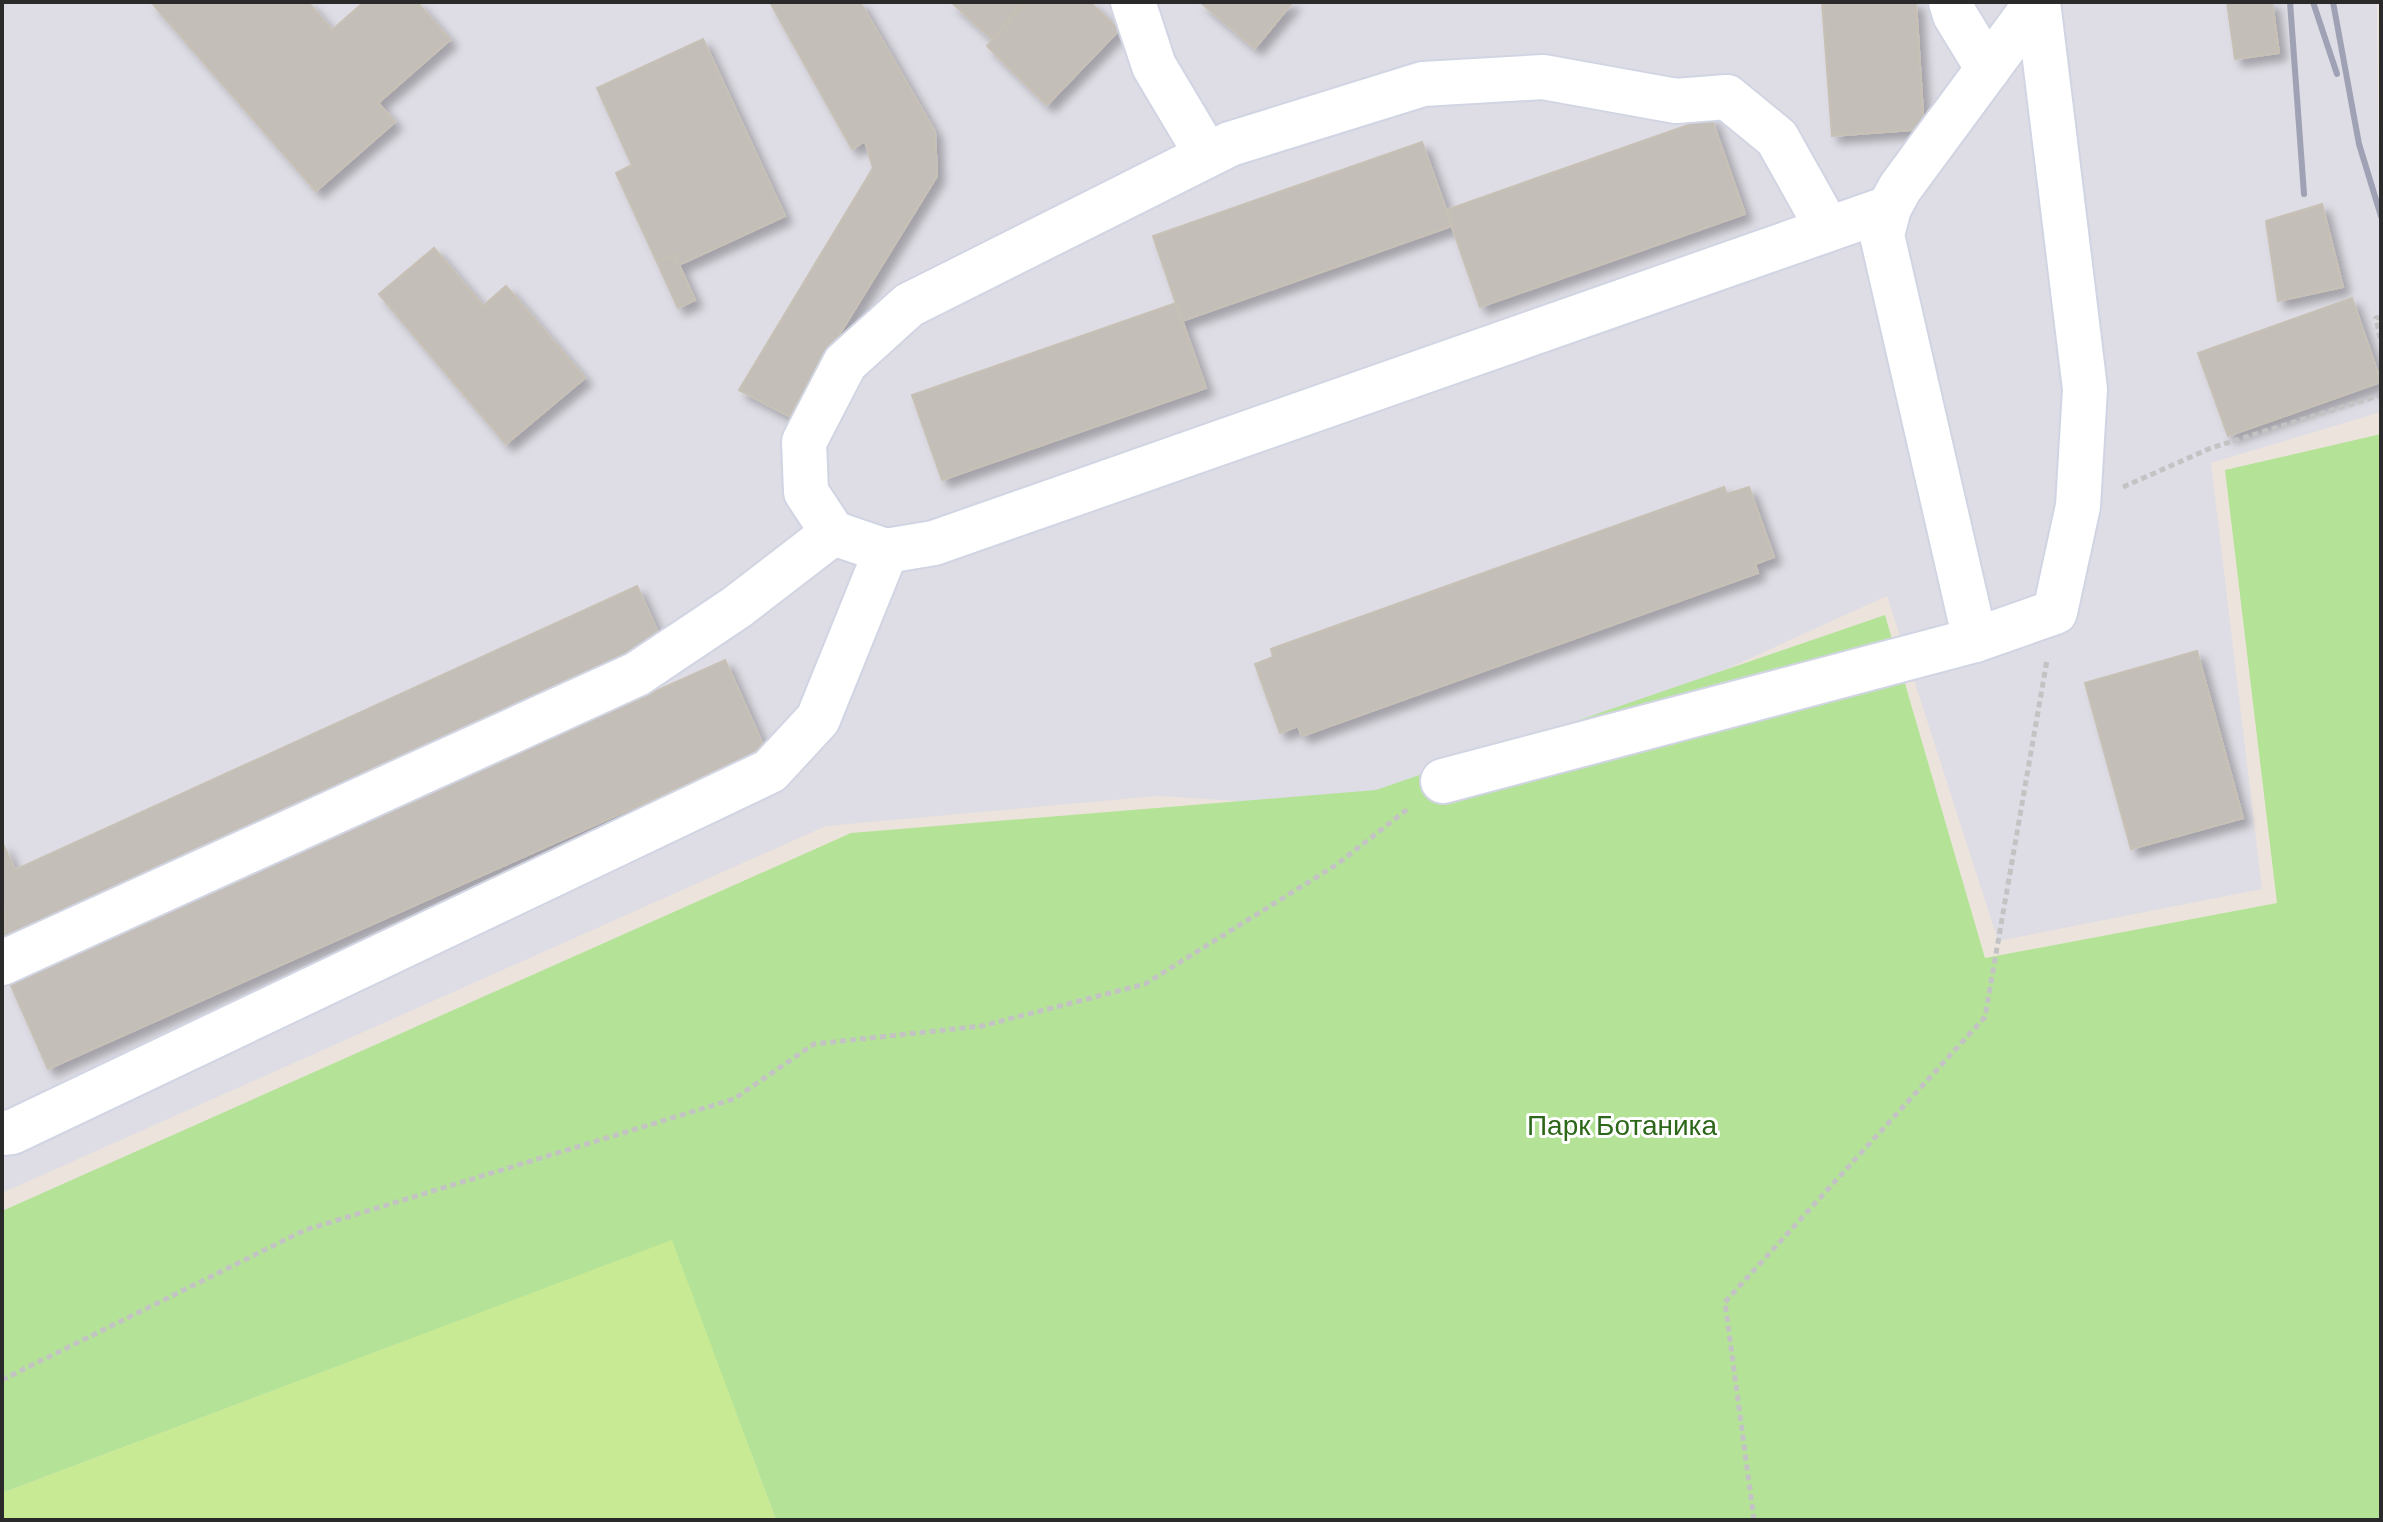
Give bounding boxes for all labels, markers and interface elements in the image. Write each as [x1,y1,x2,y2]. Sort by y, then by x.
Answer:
park label: Парк Ботаника [1527,1107,1717,1141]

